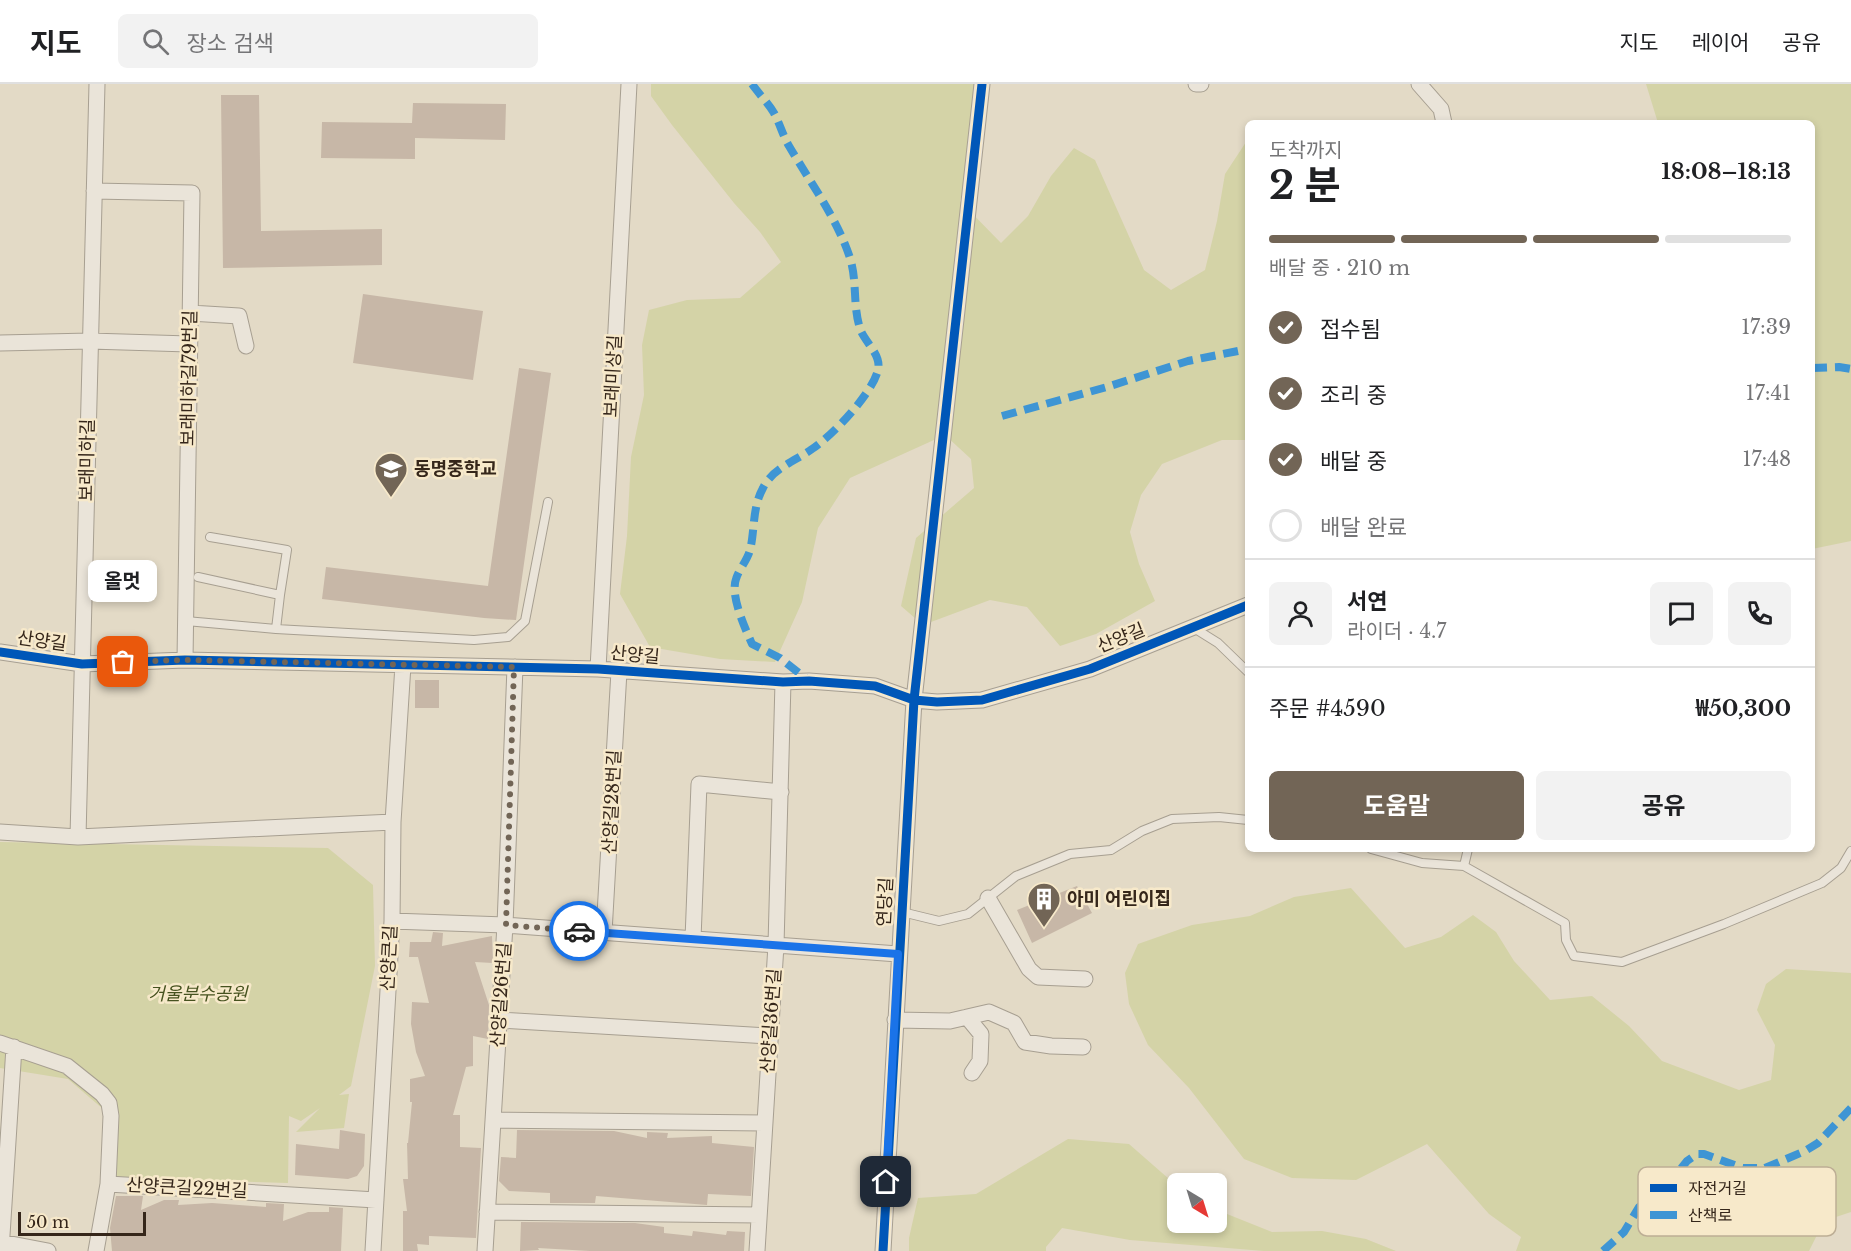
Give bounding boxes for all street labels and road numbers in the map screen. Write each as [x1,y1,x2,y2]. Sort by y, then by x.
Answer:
street label: 보래미하길79번길 [177,310,201,446]
street label: 보래미상길 [600,334,626,418]
street label: 보래미하길 [75,418,99,502]
street label: 산양길 [1094,618,1148,658]
street label: 산양길 [16,627,68,655]
street label: 산양길 [609,642,661,668]
street label: 산양길28번길 [598,749,626,855]
street label: 연당길 [873,877,897,927]
street label: 산양큰길 [376,924,402,992]
street label: 산양길26번길 [486,942,516,1048]
street label: 산양길36번길 [756,968,786,1074]
street label: 산양큰길22번길 [126,1174,248,1202]

